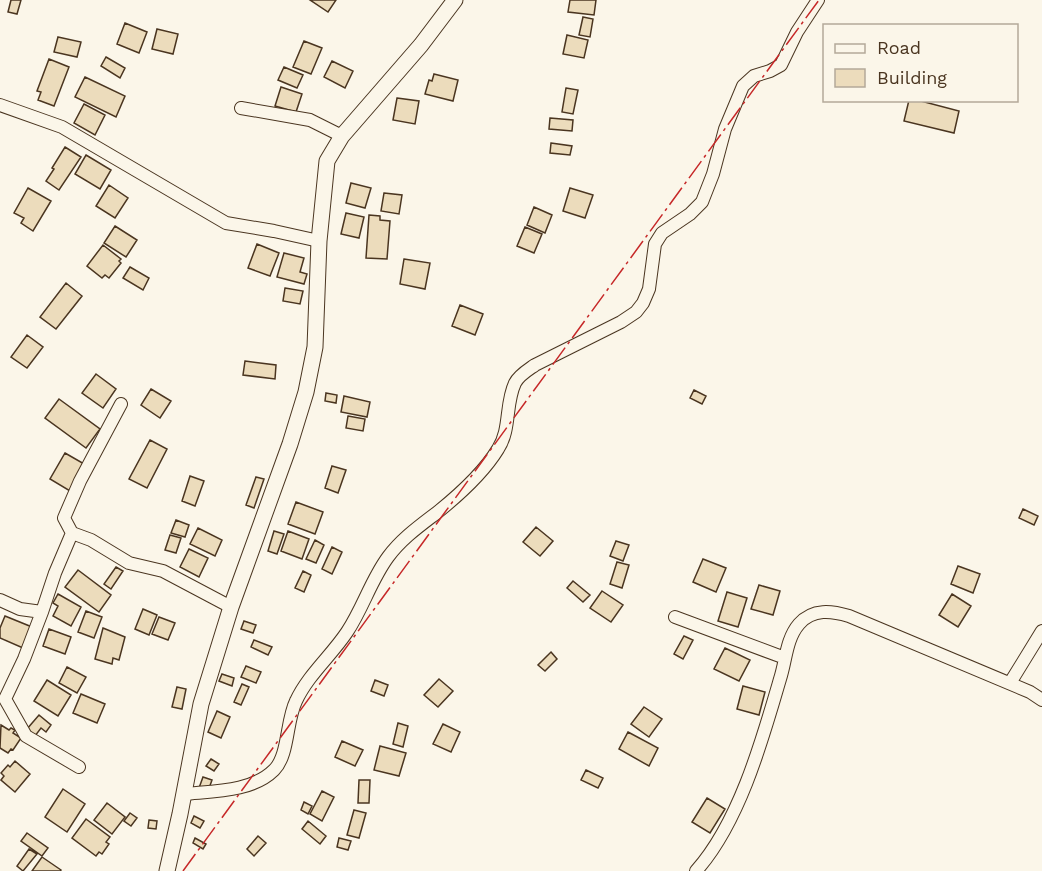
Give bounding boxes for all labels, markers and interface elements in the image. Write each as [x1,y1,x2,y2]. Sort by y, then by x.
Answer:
legend [823,24,1018,102]
text: Road [877,37,921,58]
text: Building [877,67,947,88]

